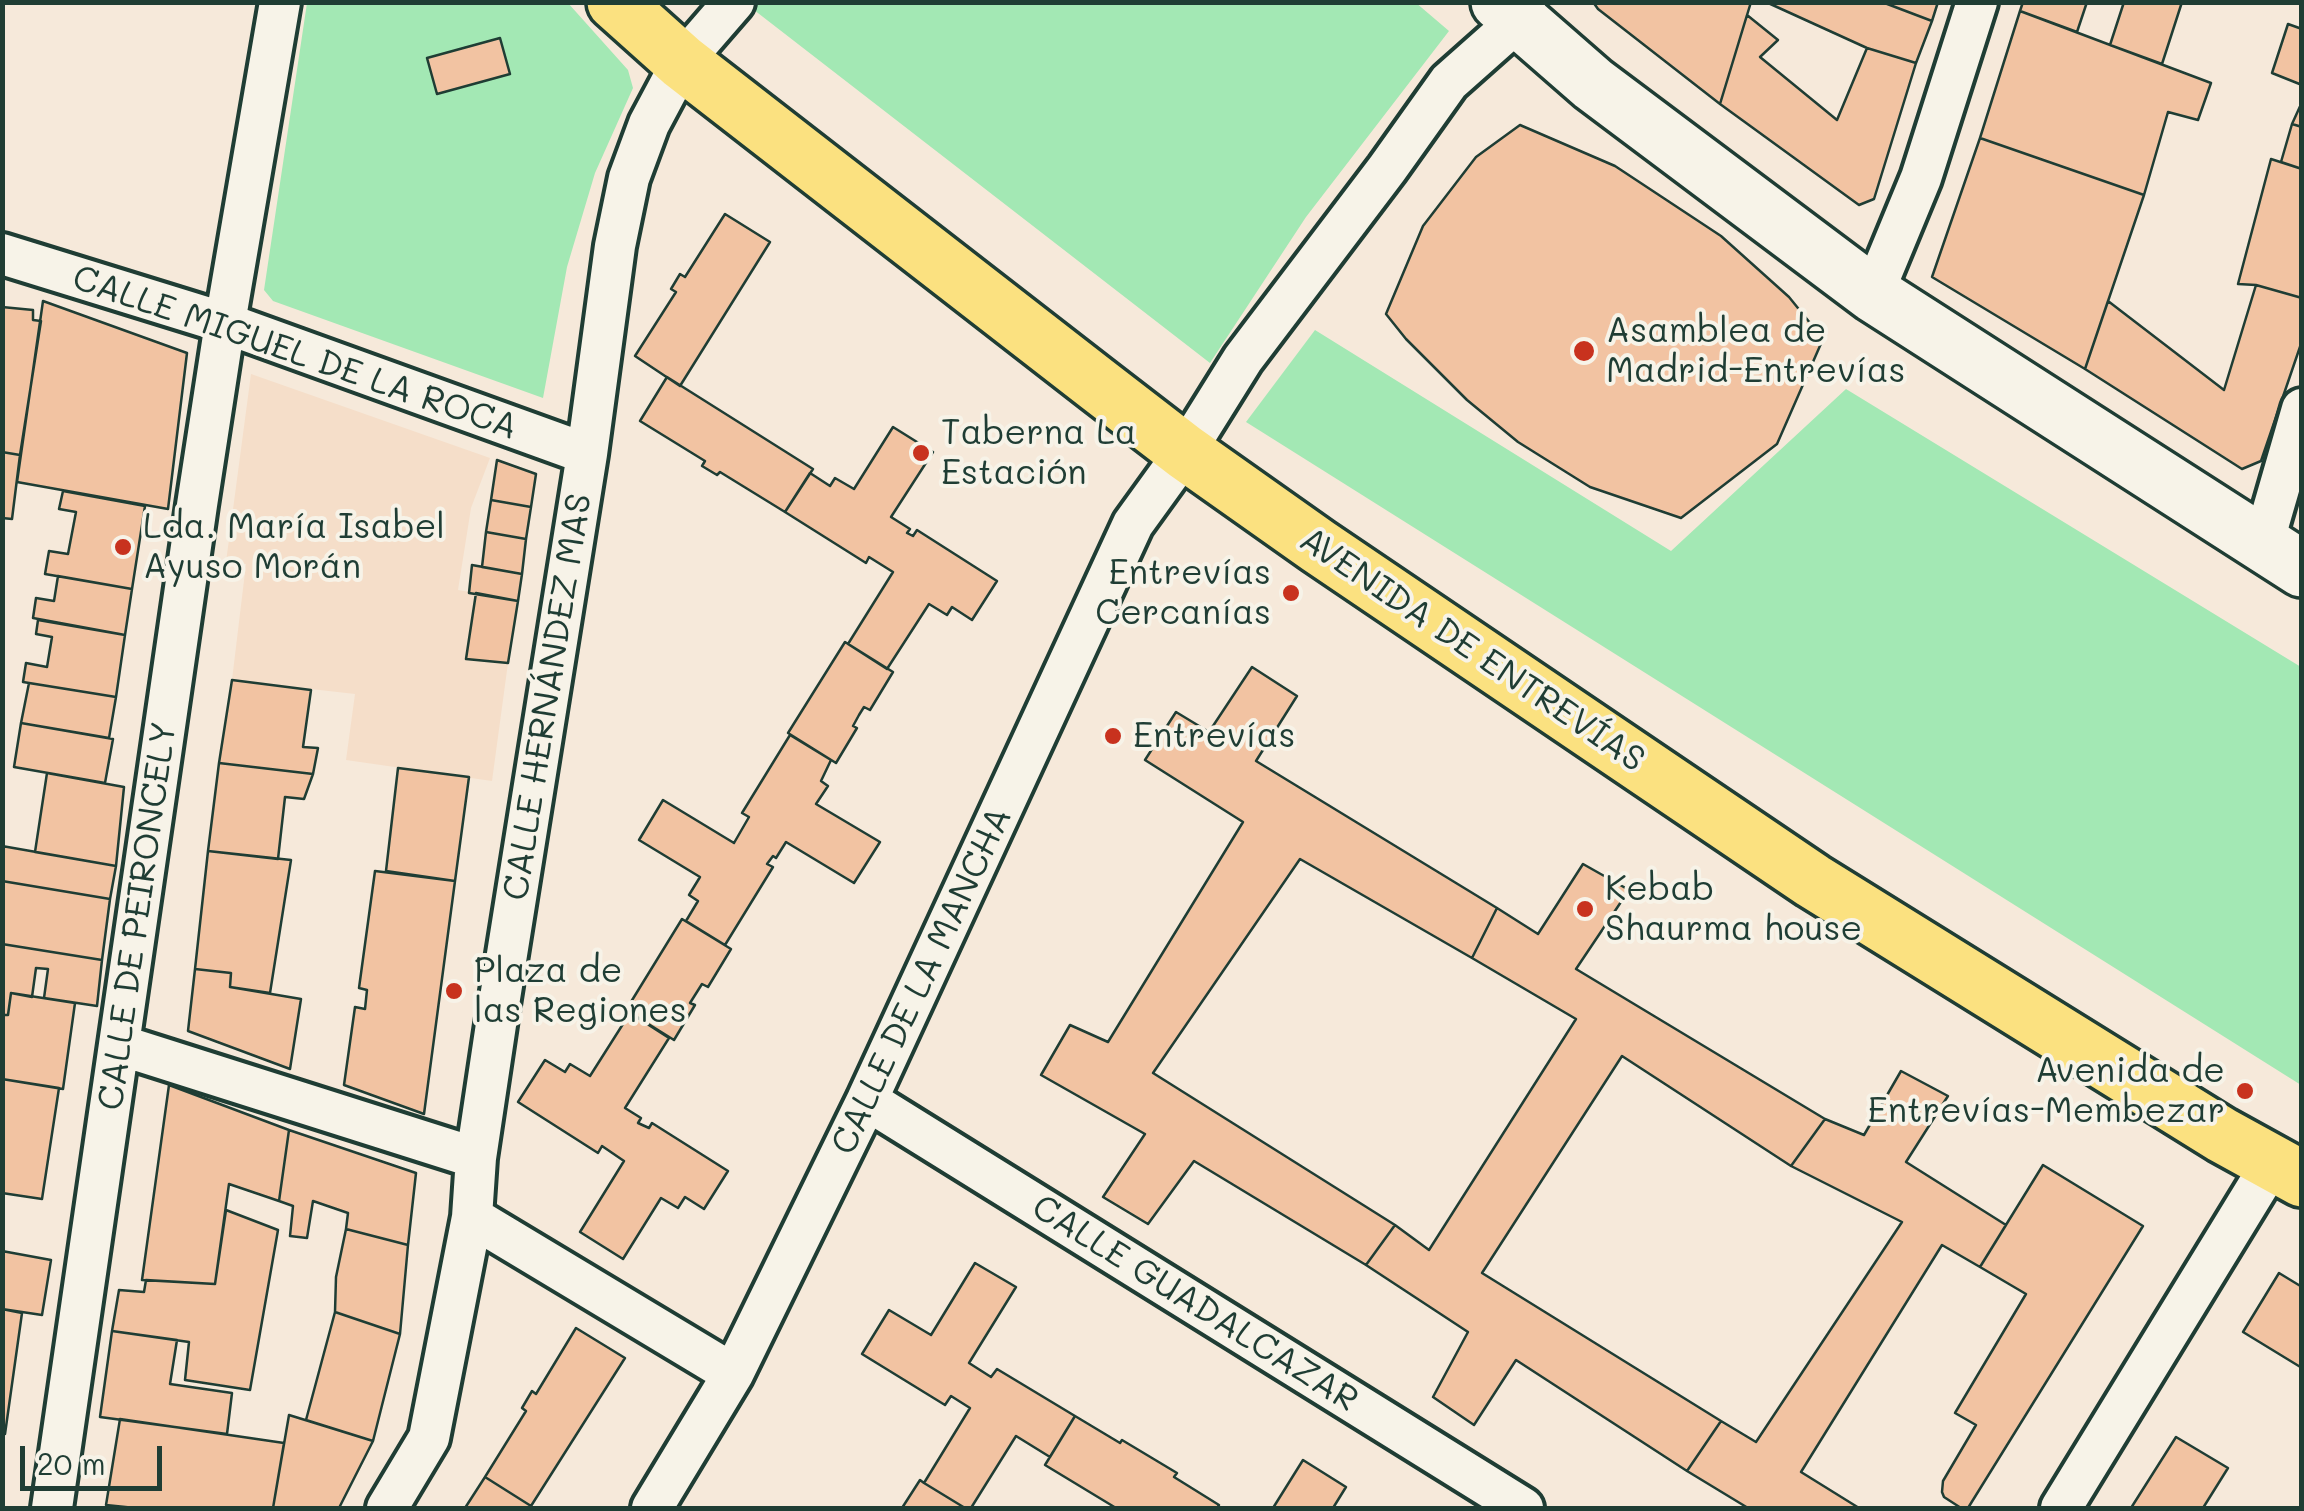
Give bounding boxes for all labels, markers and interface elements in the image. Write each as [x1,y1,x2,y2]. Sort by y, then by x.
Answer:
street label: CALLE MIGUEL DE LA ROCA [67,257,523,449]
place label: Asamblea de Madrid-Entrevías [1606,310,1906,392]
marker: Asamblea de Madrid-Entrevías [1571,338,1597,364]
place label: Taberna La Estación [941,412,1136,494]
marker: Taberna La Estación [910,442,932,464]
street label: CALLE HERNÁNDEZ MAS [495,491,601,903]
place label: Lda. María Isabel Ayuso Morán [143,506,445,588]
street label: AVENIDA DE ENTREVÍAS [1292,519,1652,781]
marker: Lda. María Isabel Ayuso Morán [112,536,134,558]
place label: Entrevías Cercanías [1095,552,1271,634]
marker: Entrevías Cercanías [1280,582,1302,604]
place label: Entrevías [1133,715,1295,757]
street label: CALLE DE PEIRONCELY [90,719,186,1113]
marker: Entrevías [1102,725,1124,747]
street label: CALLE DE LA MANCHA [823,801,1021,1161]
place label: Kebab Shaurma house [1605,868,1862,950]
marker: Kebab Shaurma house [1574,898,1596,920]
place label: Plaza de las Regiones [474,950,687,1032]
marker: Plaza de las Regiones [443,980,465,1002]
place label: Avenida de Entrevías-Membezar [1868,1050,2225,1132]
marker: Avenida de Entrevías-Membezar [2234,1080,2256,1102]
street label: CALLE GUADALCAZAR [1024,1186,1366,1422]
scale bar [25,1426,168,1488]
text: 20 m [37,1443,106,1483]

